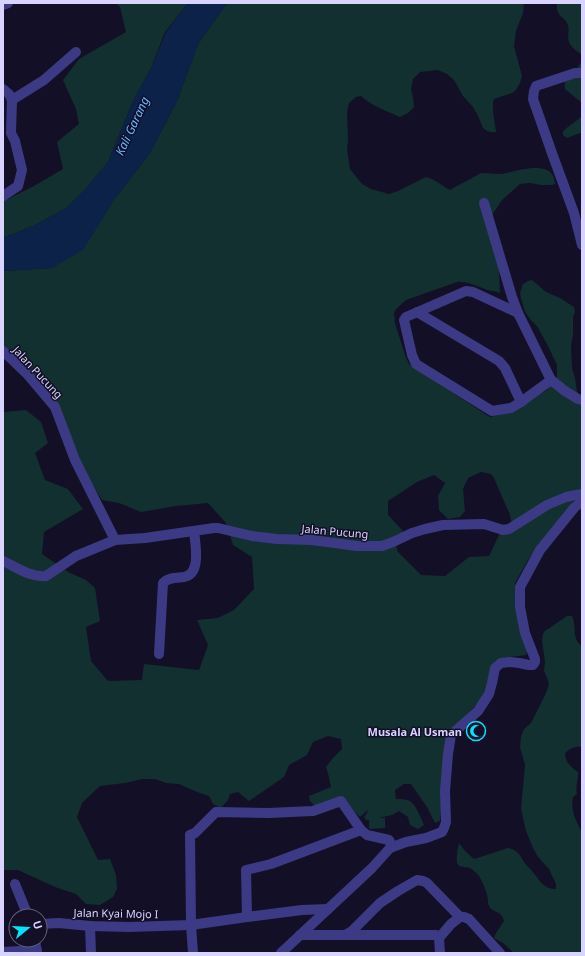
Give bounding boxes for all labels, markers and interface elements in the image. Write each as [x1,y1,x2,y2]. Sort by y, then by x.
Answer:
water label: Kali Garang [111,94,153,158]
street label: Jalan Pucung [9,342,66,402]
street label: Jalan Pucung [300,521,369,541]
mosque icon: Musala Al Usman [465,720,487,742]
place label: Musala Al Usman [368,724,462,739]
street label: Jalan Kyai Mojo I [72,905,159,921]
north arrow [8,908,48,948]
text: U [30,918,46,931]

